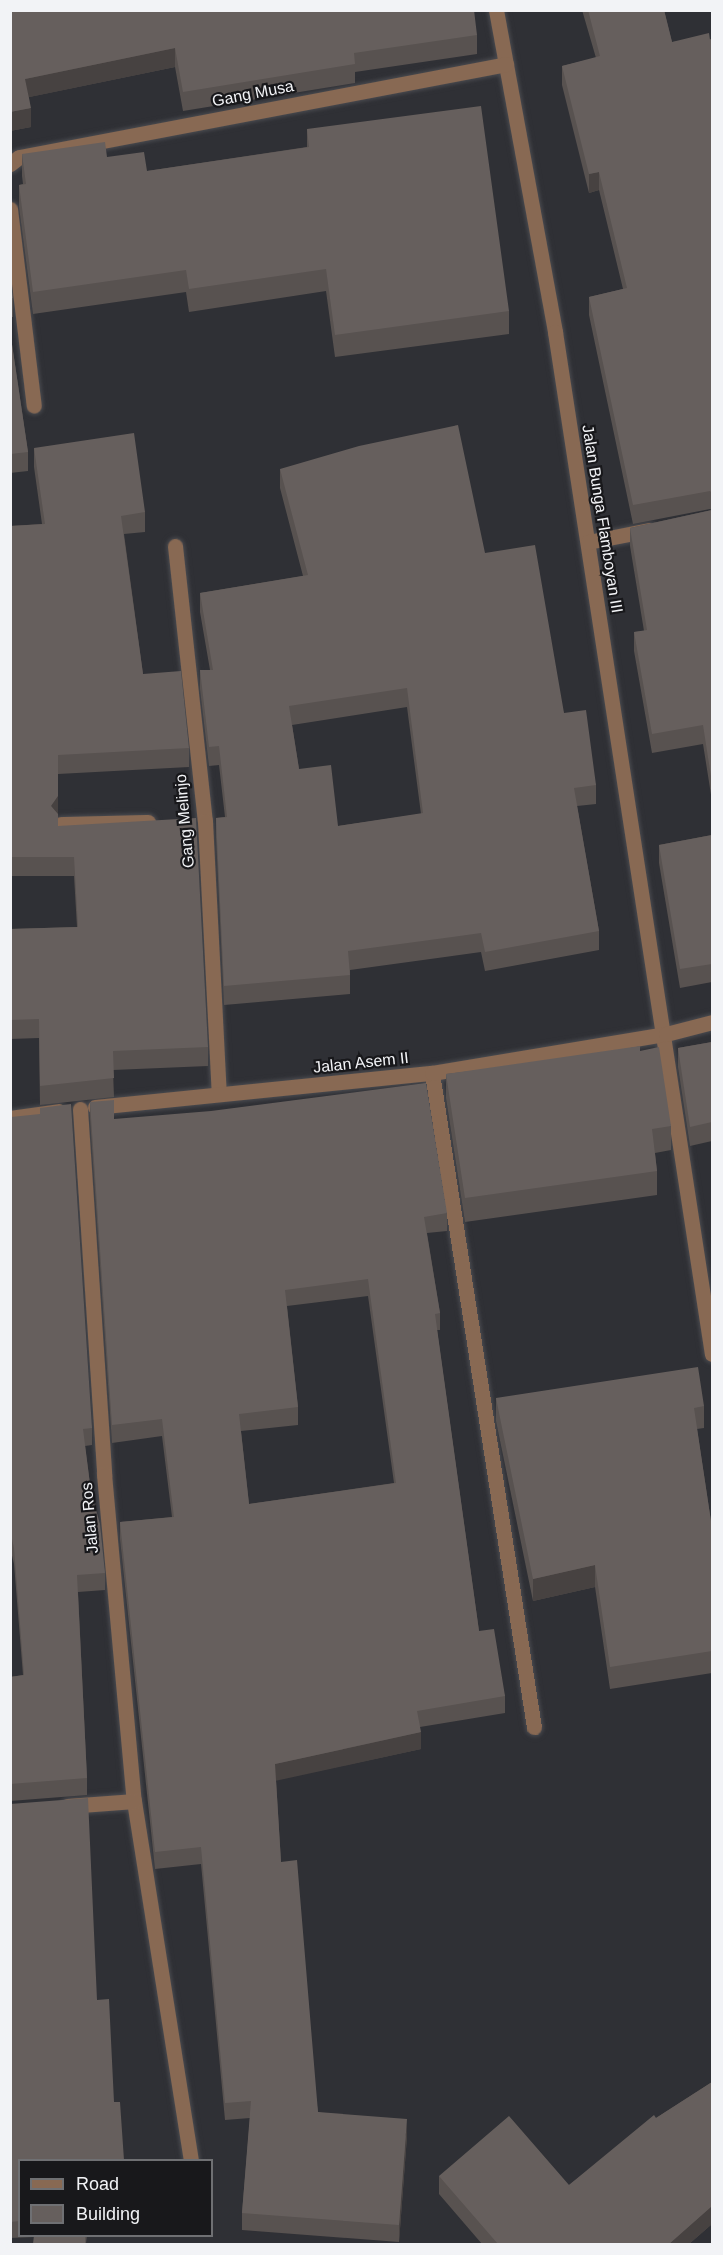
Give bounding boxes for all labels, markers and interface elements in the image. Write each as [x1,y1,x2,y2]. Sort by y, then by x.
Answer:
street label: Gang Musa [211,77,295,111]
street label: Jalan Bunga Flamboyan III [578,424,626,614]
street label: Gang Melinjo [171,773,199,869]
street label: Jalan Asem II [312,1048,410,1078]
street label: Jalan Ros [77,1482,103,1554]
legend [18,2159,213,2237]
text: Road [76,2174,119,2194]
text: Building [76,2204,140,2224]

